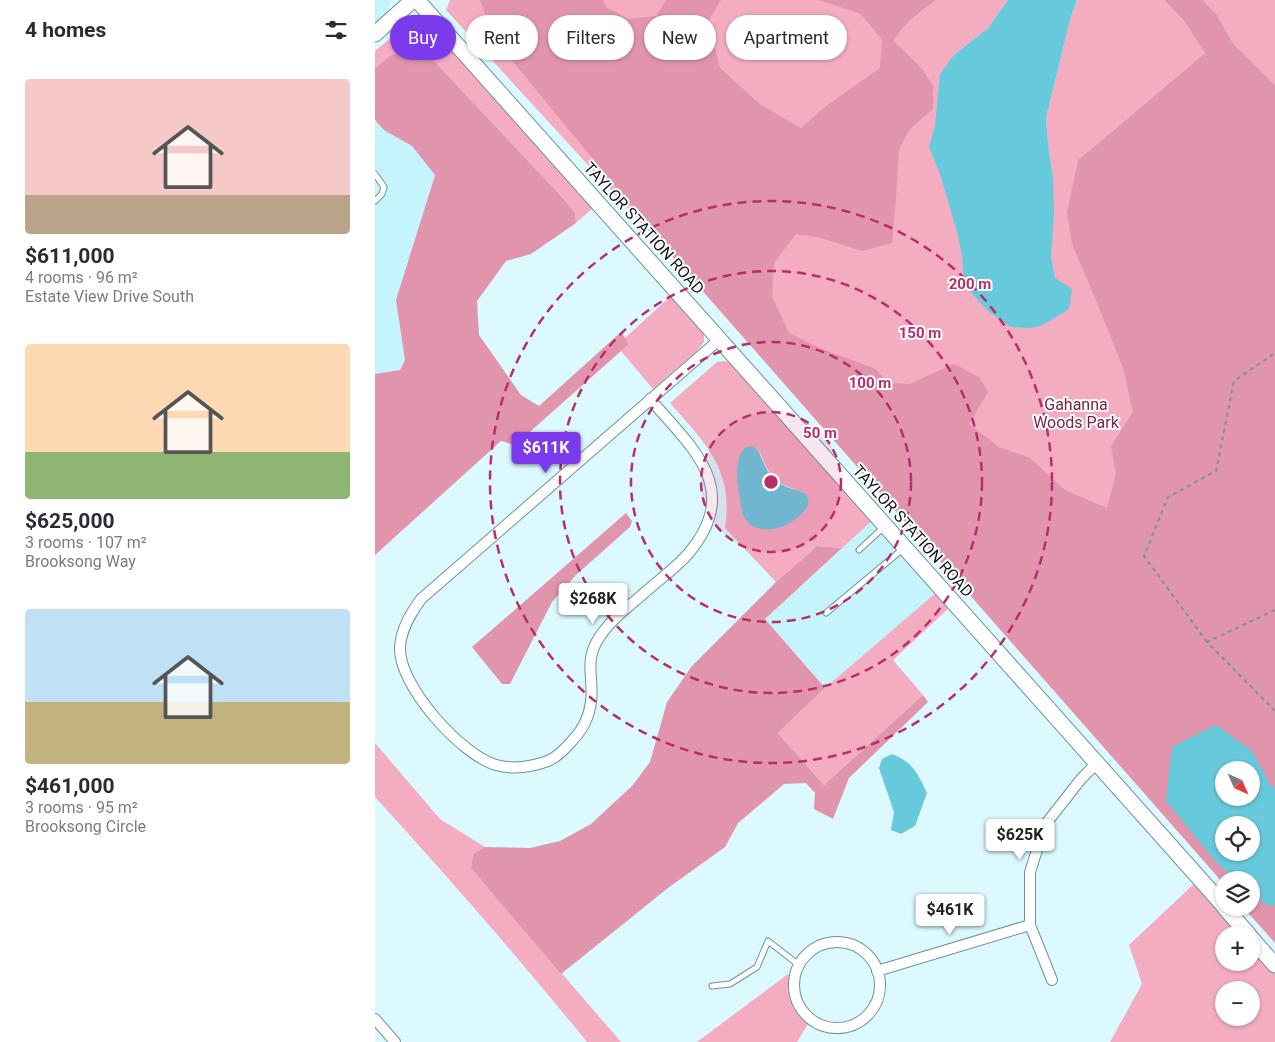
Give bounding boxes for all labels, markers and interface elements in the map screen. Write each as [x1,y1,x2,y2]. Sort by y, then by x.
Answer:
chip: Buy [390,15,456,60]
chip: Rent [466,15,538,60]
chip: Filters [548,15,634,60]
chip: New [644,15,716,60]
chip: Apartment [726,15,847,60]
icon: filters [322,16,350,44]
text: 4 homes [25,18,106,42]
icon: home [143,112,233,202]
street label: TAYLOR STATION ROAD [580,158,708,298]
text: $611,000 [25,244,115,268]
text: 4 rooms · 96 m² [25,268,138,287]
text: 200 m [949,275,991,293]
text: Estate View Drive South [25,287,194,306]
text: 150 m [899,324,941,342]
text: 100 m [849,374,891,392]
icon: home [143,377,233,467]
park label: Gahanna Woods Park [1033,395,1120,432]
text: 50 m [803,424,837,442]
pin: $611K [511,432,581,474]
text: $611K [523,438,569,457]
street label: TAYLOR STATION ROAD [849,461,977,601]
centre of rings [762,473,780,491]
text: $625,000 [25,509,115,533]
text: 3 rooms · 107 m² [25,533,147,552]
text: Brooksong Way [25,552,136,571]
pin: $268K [558,582,628,625]
text: $268K [570,589,616,608]
icon: home [143,642,233,732]
north arrow [1215,761,1260,806]
map controls [1215,761,1260,1026]
text: $461,000 [25,774,115,798]
text: 3 rooms · 95 m² [25,798,138,817]
button: locate [1215,816,1260,861]
text: Brooksong Circle [25,817,146,836]
pin: $625K [985,818,1055,861]
text: $625K [997,825,1043,844]
button: layers [1215,871,1260,916]
pin: $461K [915,894,985,936]
text: $461K [927,900,973,919]
button: + [1215,926,1260,971]
button: − [1215,981,1260,1026]

